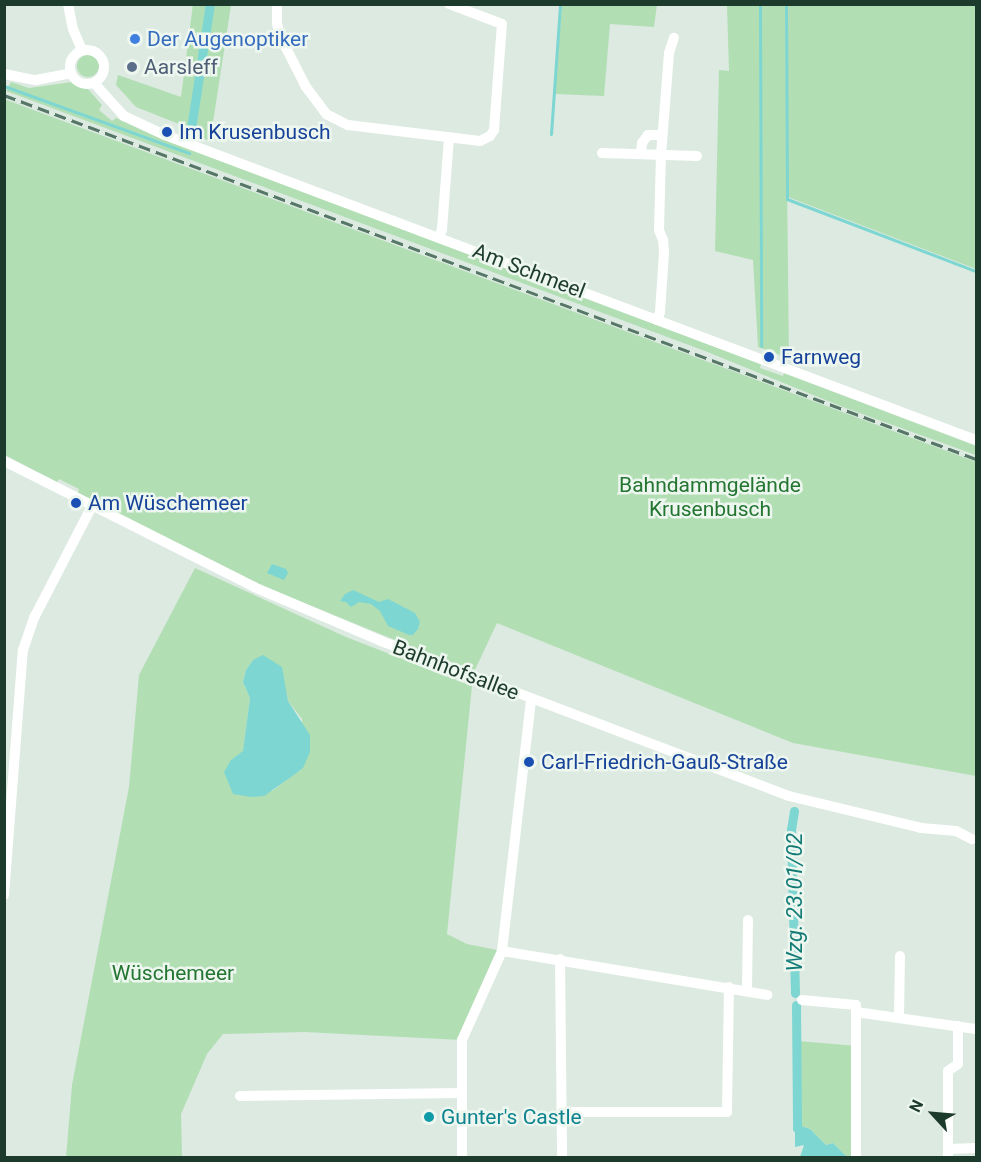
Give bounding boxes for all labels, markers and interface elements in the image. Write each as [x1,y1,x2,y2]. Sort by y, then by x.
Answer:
place label: Der Augenoptiker [147,26,308,52]
marker: Der Augenoptiker [128,32,142,46]
place label: Aarsleff [144,54,218,80]
marker: Aarsleff [125,60,139,74]
place label: Im Krusenbusch [179,119,331,145]
marker: Im Krusenbusch [160,125,174,139]
street label: Am Schmeel [469,238,589,304]
place label: Farnweg [781,344,861,370]
marker: Farnweg [762,350,776,364]
park label: Bahndammgelände Krusenbusch [619,472,801,522]
place label: Am Wüschemeer [88,490,248,516]
marker: Am Wüschemeer [69,496,83,510]
street label: Bahnhofsallee [389,634,523,706]
place label: Carl-Friedrich-Gauß-Straße [541,749,788,775]
marker: Carl-Friedrich-Gauß-Straße [522,755,536,769]
water label: Wzg. 23.01/02 [782,833,808,971]
park label: Wüschemeer [112,960,234,986]
north arrow [903,1084,963,1144]
text: N [905,1097,927,1115]
place label: Gunter's Castle [441,1104,582,1130]
marker: Gunter's Castle [422,1110,436,1124]

